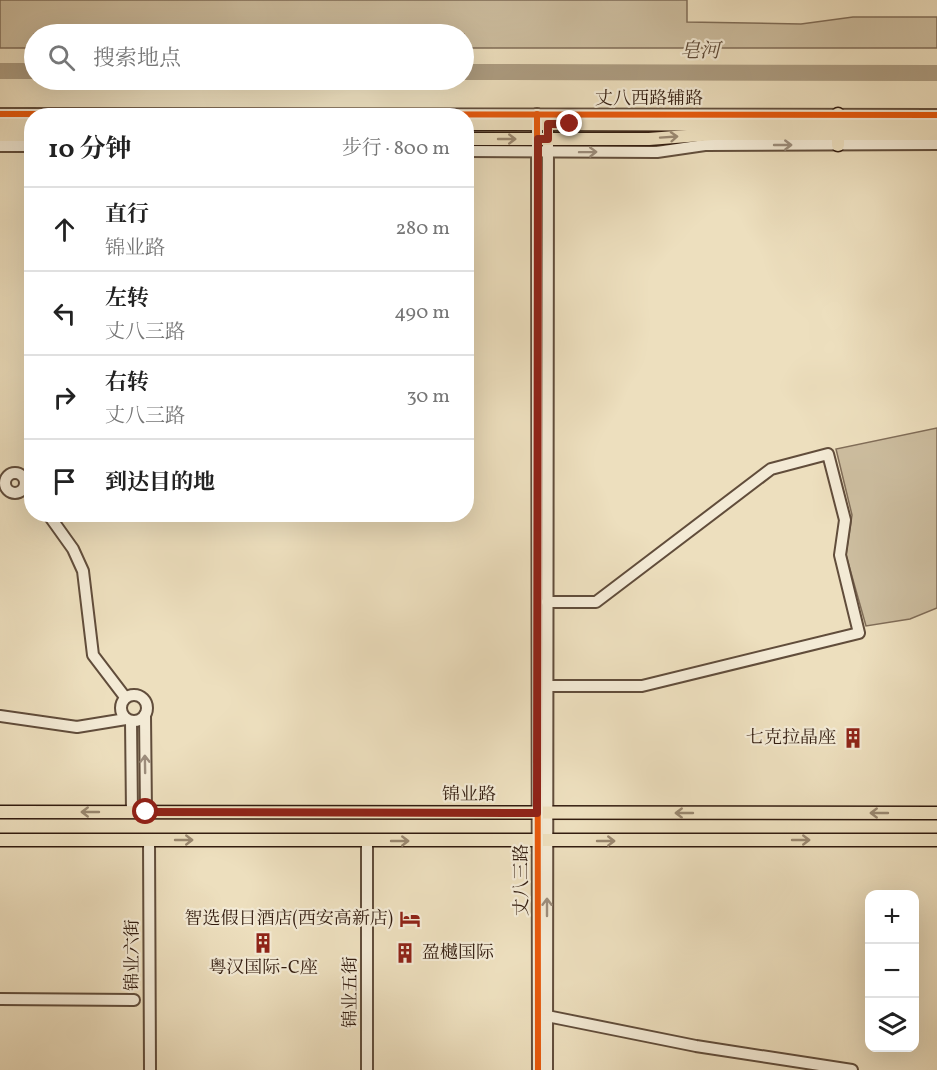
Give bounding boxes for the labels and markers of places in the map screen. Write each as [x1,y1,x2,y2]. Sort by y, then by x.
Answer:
place label: 七克拉晶座 [746,726,836,751]
building icon: 七克拉晶座 [841,726,865,750]
place label: 智选假日酒店(西安高新店) [185,907,393,932]
hotel icon: 智选假日酒店(西安高新店) [398,907,422,931]
building icon: 粤汉国际-C座 [251,931,275,955]
building icon: 盈樾国际 [393,941,417,965]
place label: 盈樾国际 [422,941,494,966]
place label: 粤汉国际-C座 [208,956,318,981]

